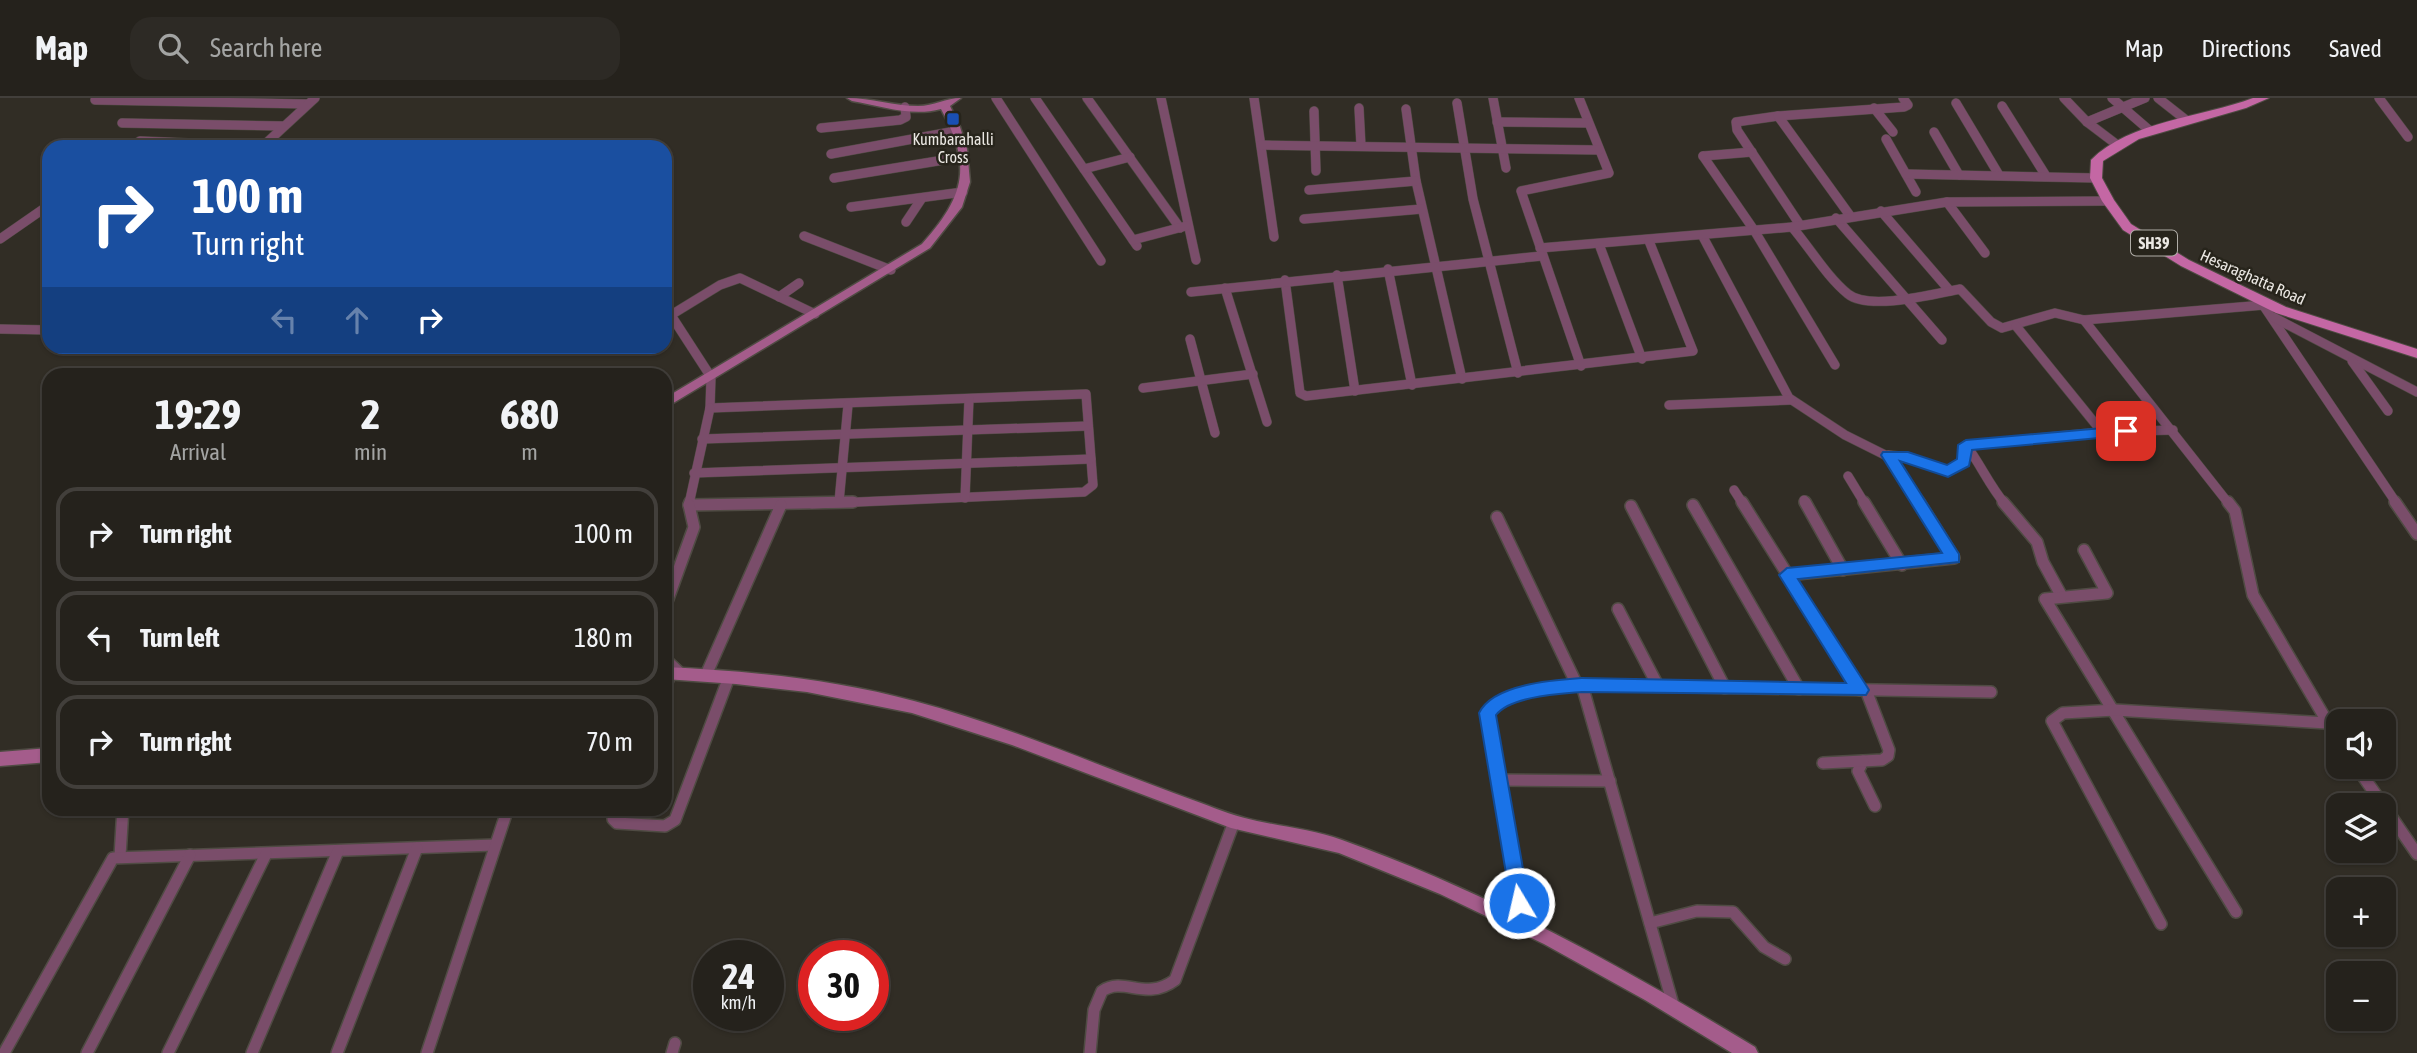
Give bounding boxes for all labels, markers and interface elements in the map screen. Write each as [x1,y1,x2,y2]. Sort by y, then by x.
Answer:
search box [130,17,620,80]
text: Map [35,29,88,67]
icon: search [154,29,192,67]
text: Search here [210,33,322,63]
text: Map [2125,35,2163,62]
text: Directions [2201,35,2291,62]
text: Saved [2329,35,2382,62]
marker: Kumbarahalli Cross [945,111,961,127]
place label: Kumbarahalli Cross [912,130,994,166]
text: 100 m [192,167,303,223]
icon: right [77,168,168,259]
text: Turn right [192,225,305,262]
road number: SH39 [2131,230,2177,256]
street label: Hesaraghatta Road [2197,246,2308,309]
icon: left [265,301,303,339]
icon: ahead [338,301,376,339]
icon: right [411,301,449,339]
text: 19:29 [155,390,241,438]
text: 2 [361,390,380,438]
text: 680 [500,390,559,438]
pin [2096,401,2156,461]
icon: arrive [2107,412,2145,450]
text: Arrival [170,439,226,465]
text: min [354,439,387,465]
text: m [521,439,538,465]
icon: right [81,515,119,553]
text: Turn right [140,519,231,549]
text: 100 m [574,519,633,549]
icon: left [81,619,119,657]
text: Turn left [140,623,220,653]
text: 180 m [574,623,633,653]
map controls [2326,709,2396,1031]
button: sound [2326,709,2396,779]
icon: right [81,723,119,761]
text: Turn right [140,727,231,757]
text: 70 m [586,727,633,757]
button: layers [2326,793,2396,863]
position arrow [1482,866,1556,940]
button: + [2326,877,2396,947]
speed limit sign: 30 [798,940,889,1031]
text: 24 [722,956,755,996]
button: − [2326,961,2396,1031]
text: km/h [721,992,756,1013]

